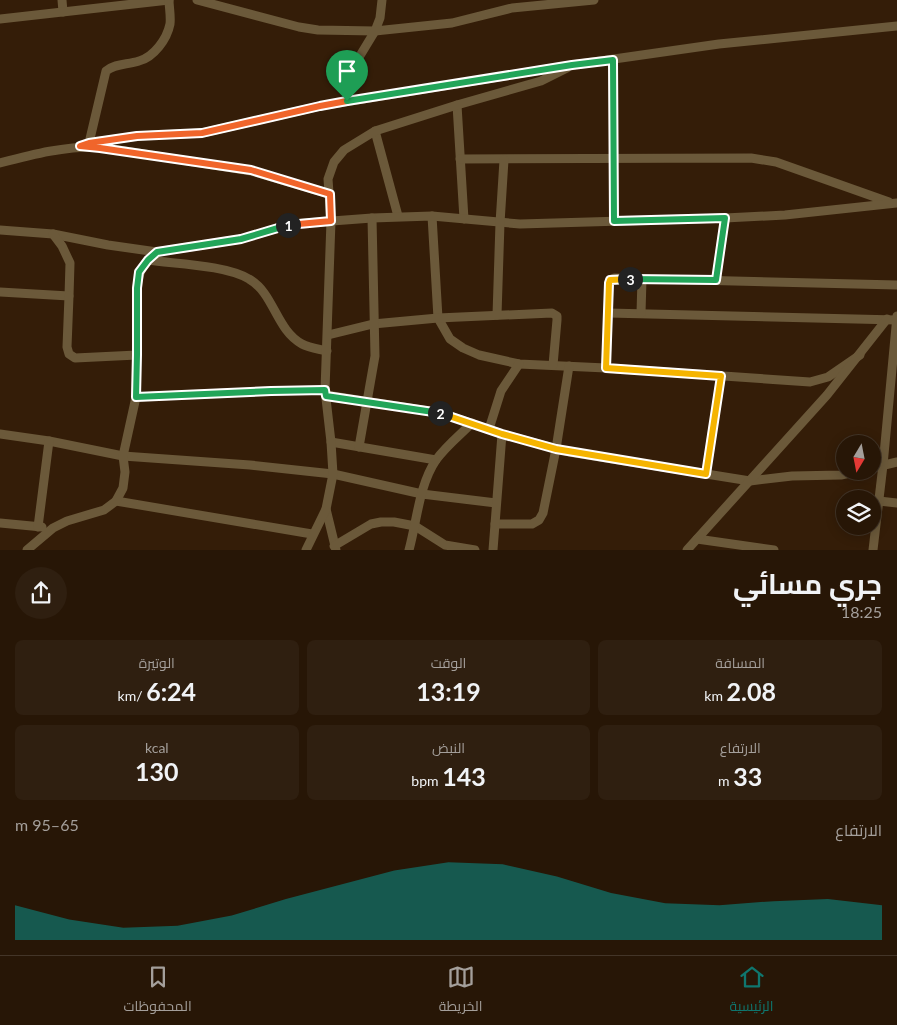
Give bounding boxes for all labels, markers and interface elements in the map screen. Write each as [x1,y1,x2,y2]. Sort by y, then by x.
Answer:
pin [326,50,368,101]
icon: arrive [333,57,361,85]
pin: 1 [276,212,300,238]
text: 1 [284,217,293,234]
pin: 3 [618,266,642,292]
text: 3 [626,271,635,288]
pin: 2 [428,400,452,426]
text: 2 [436,405,445,422]
north arrow [836,435,881,480]
map controls [836,435,881,535]
button: layers [836,490,881,535]
text: جري مسائي [733,566,882,600]
button: share [15,567,67,619]
text: 18:25 [841,602,882,621]
text: الوتيرة [139,654,175,671]
text: الوقت [431,654,466,671]
text: المسافة [715,654,765,671]
text: 6:24 [146,676,196,706]
text: 13:19 [416,676,481,706]
text: 2.08 [727,676,776,706]
text: /km [118,687,146,704]
text: km [704,687,727,704]
text: kcal [145,739,169,756]
text: النبض [432,739,465,756]
text: الارتفاع [720,739,761,756]
text: 130 [135,756,179,786]
text: 143 [442,761,486,791]
text: 33 [733,761,762,791]
text: bpm [411,772,442,789]
text: m [718,772,733,789]
text: 65–95 m [15,815,79,834]
text: الارتفاع [835,820,882,839]
tab: المحفوظات [124,963,192,1019]
tab: الخريطة [439,963,482,1019]
tab: الرئيسية [730,963,773,1019]

